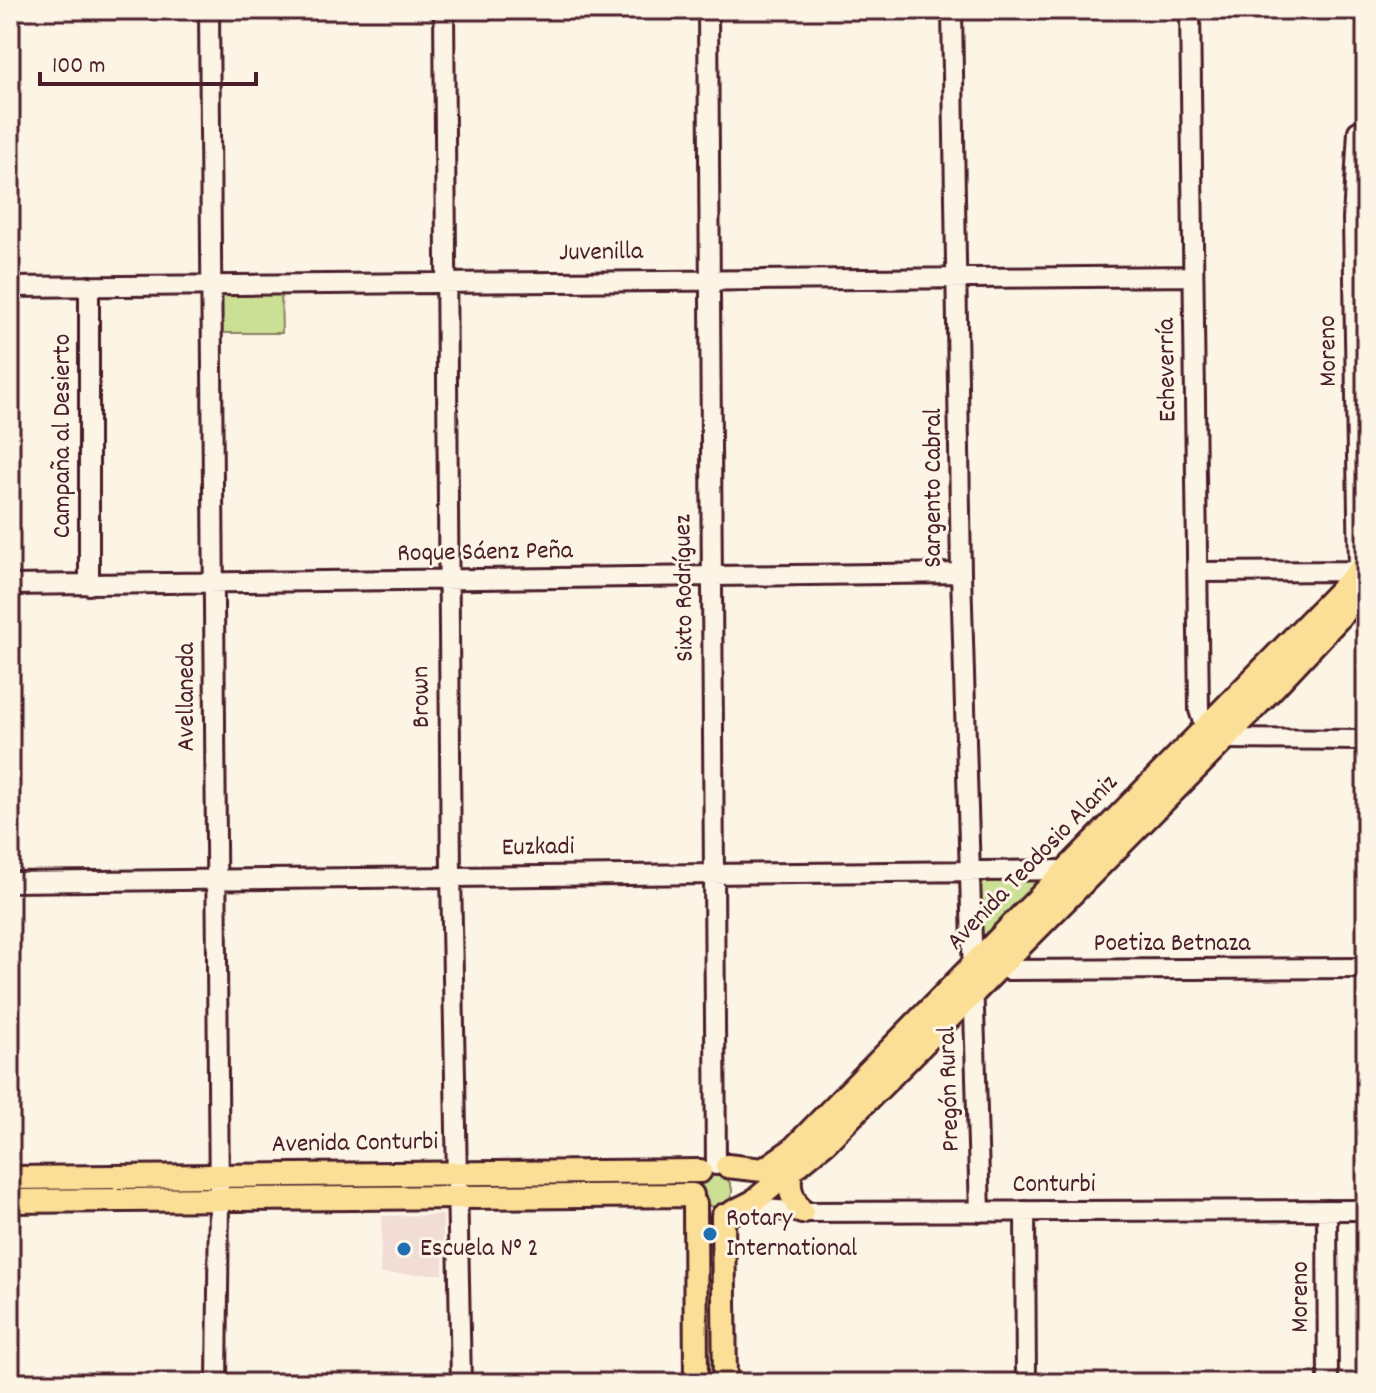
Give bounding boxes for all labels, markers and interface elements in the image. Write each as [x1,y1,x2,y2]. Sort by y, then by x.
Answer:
scale bar [40,36,256,86]
text: 100 m [52,50,105,84]
street label: Juvenilla [559,234,644,272]
street label: Moreno [1310,315,1348,387]
street label: Echeverría [1149,317,1187,422]
street label: Campaña al Desierto [45,334,82,538]
street label: Sargento Cabral [916,408,953,568]
street label: Sixto Rodríguez [665,514,705,662]
street label: Roque Sáenz Peña [397,533,574,573]
street label: Avellaneda [169,642,206,751]
street label: Brown [403,666,441,728]
street label: Avenida Teodosio Alaniz [939,766,1127,960]
street label: Euzkadi [501,829,575,867]
street label: Poetiza Betnaza [1094,926,1251,963]
street label: Pregón Rural [929,1026,971,1152]
street label: Avenida Conturbi [271,1124,439,1164]
street label: Conturbi [1013,1167,1096,1204]
place label: Rotary International [726,1201,857,1268]
marker: Rotary International [701,1225,719,1243]
place label: Escuela N° 2 [420,1231,539,1268]
marker: Escuela N° 2 [395,1240,413,1258]
street label: Moreno [1283,1261,1320,1333]

